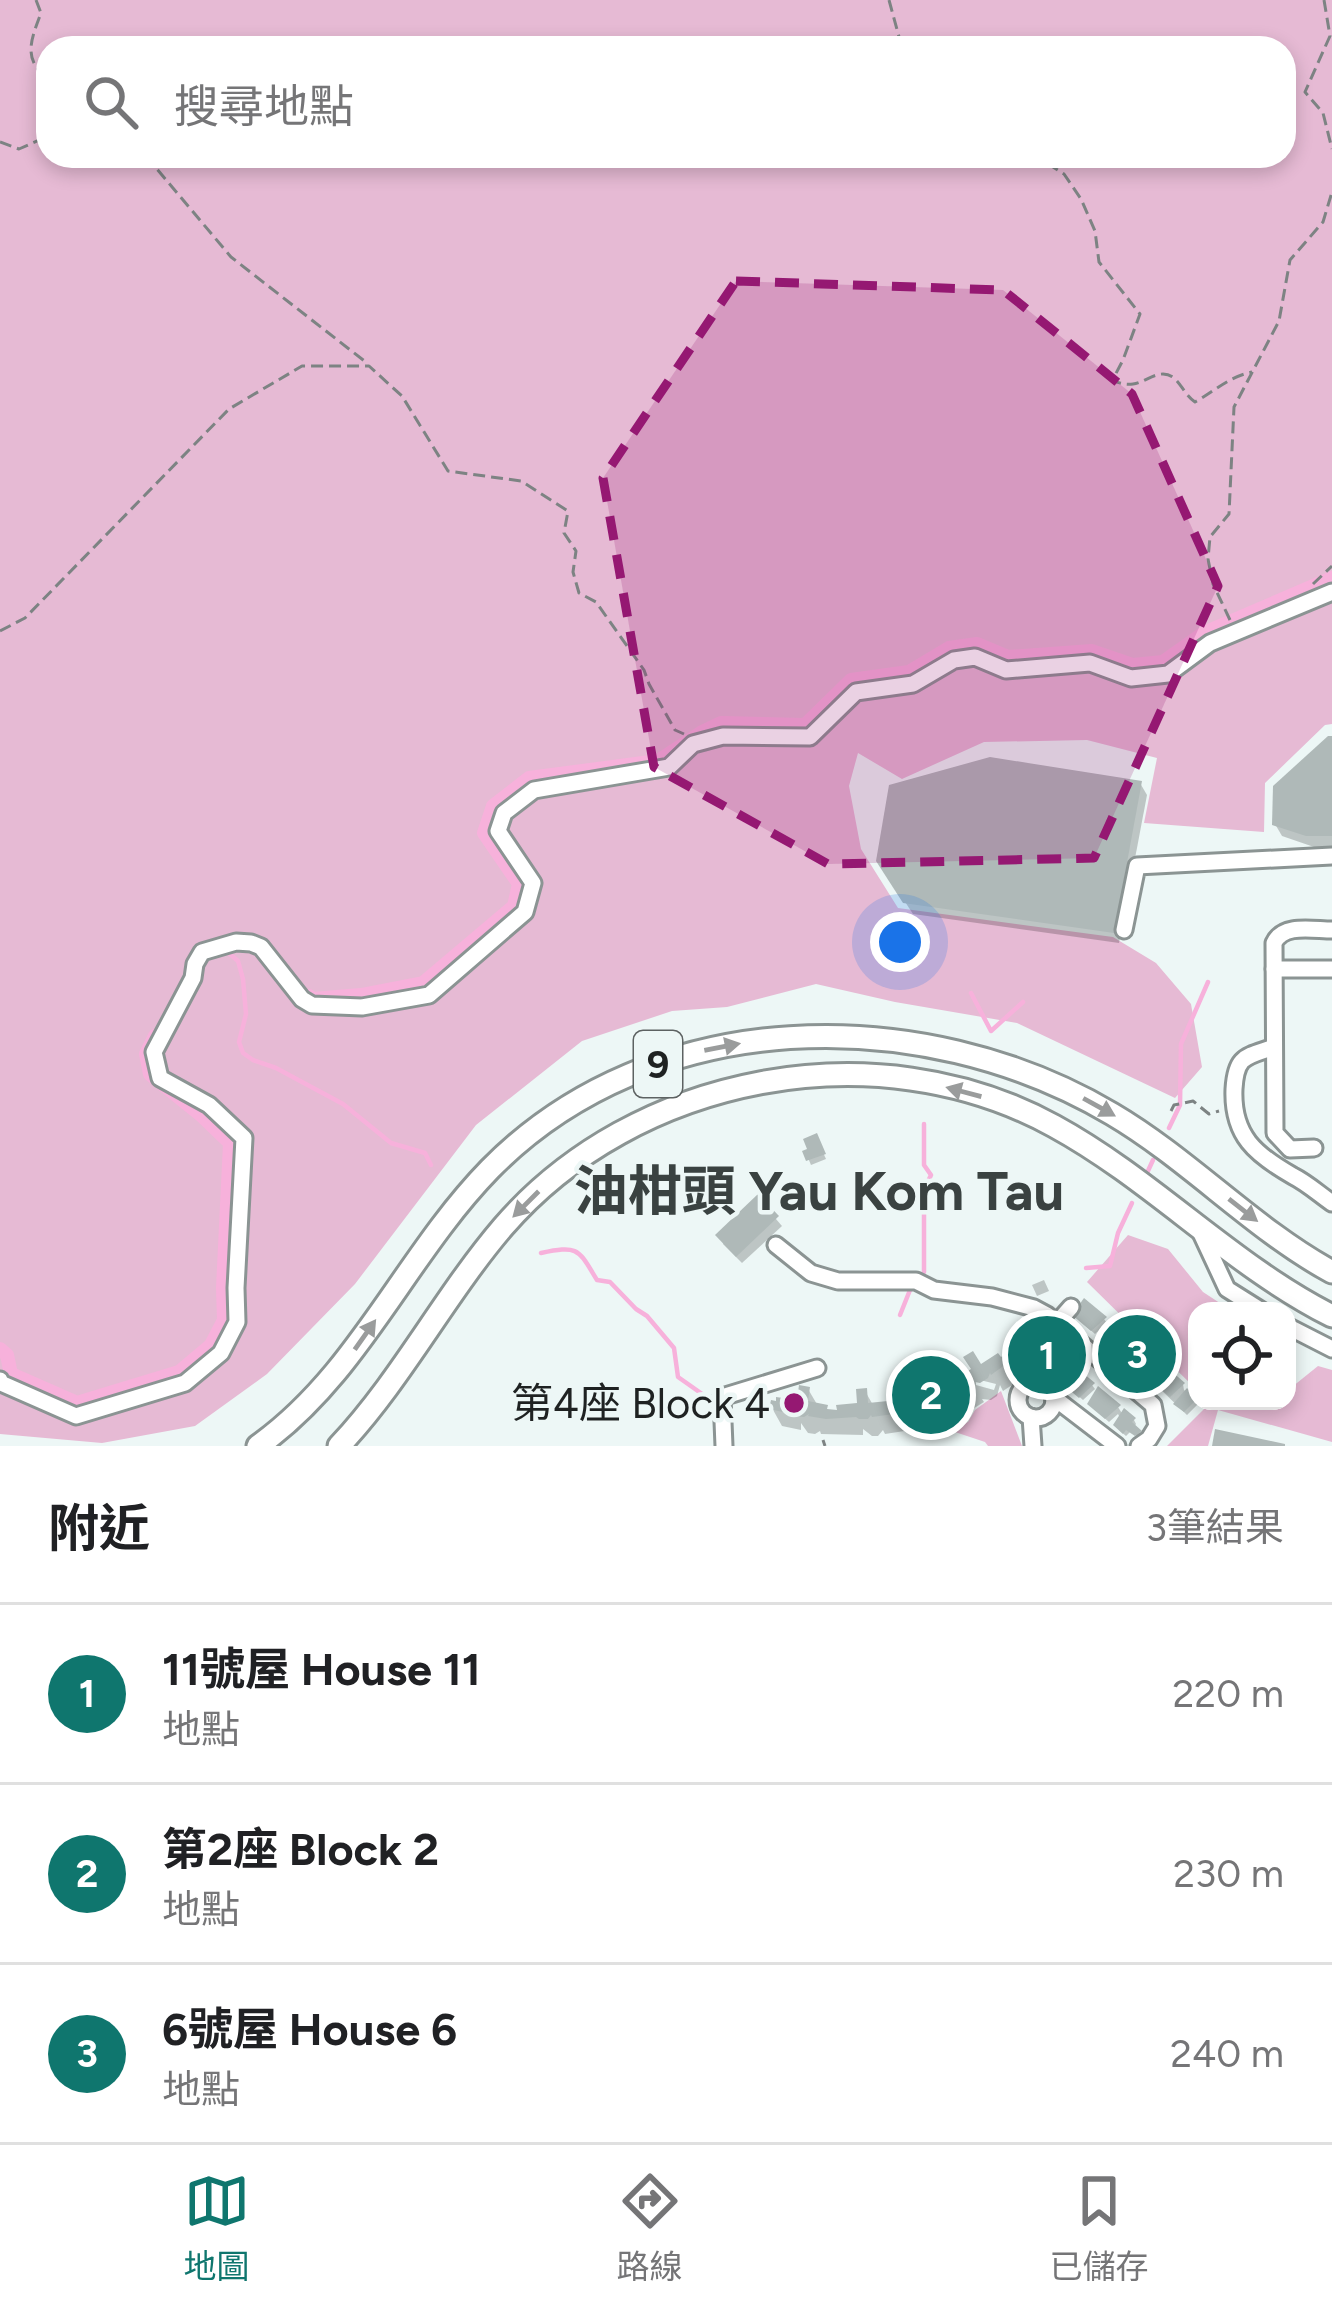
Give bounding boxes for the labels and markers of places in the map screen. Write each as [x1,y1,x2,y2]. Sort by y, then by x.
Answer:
pin: 3 [1098,1309,1176,1399]
pin: 1 [1008,1310,1086,1400]
pin: 2 [892,1350,970,1440]
place label: 第4座 Block 4 [511,1378,770,1429]
marker: 第4座 Block 4 [781,1390,807,1416]

